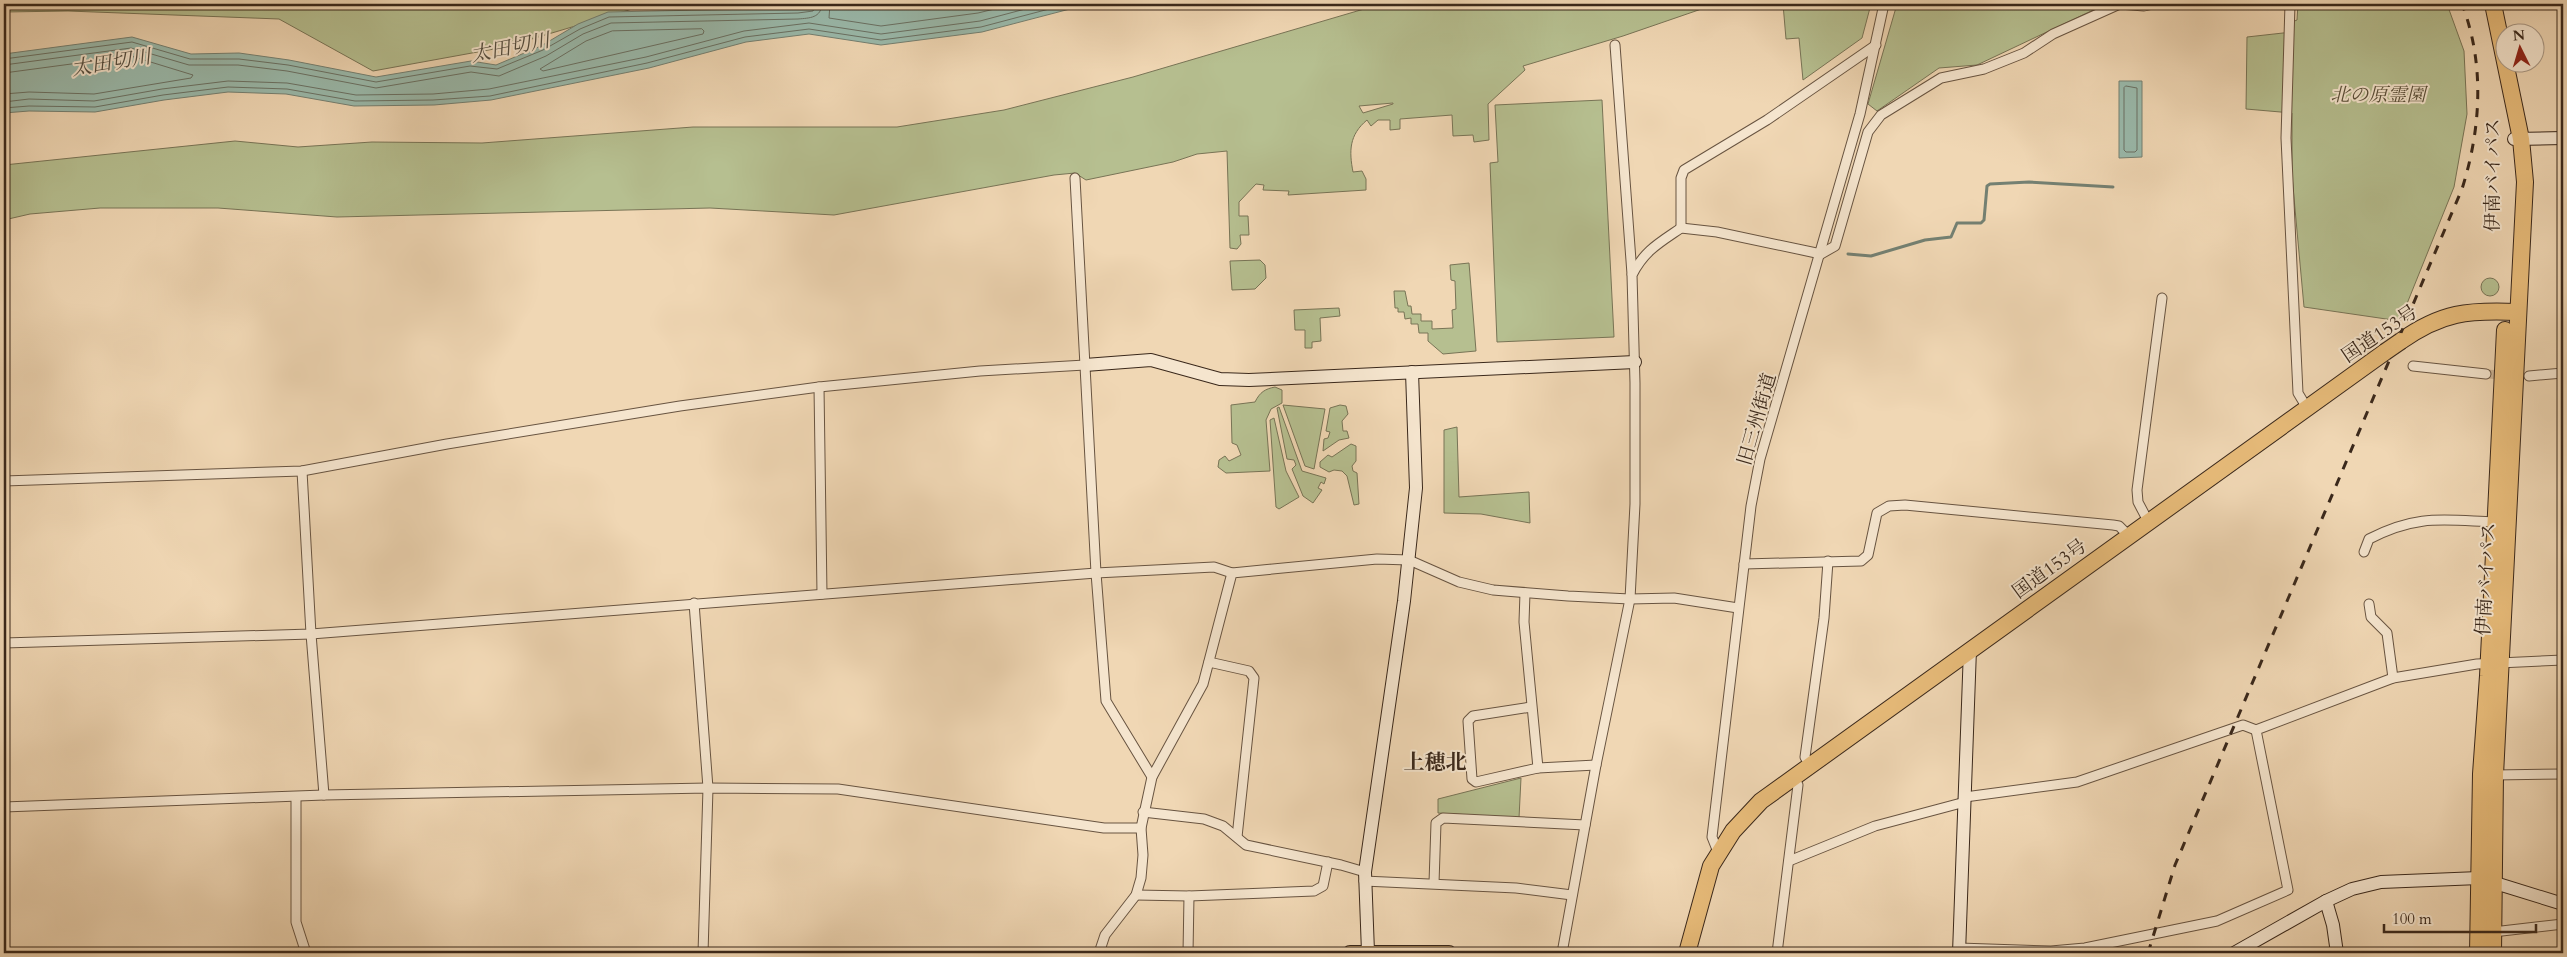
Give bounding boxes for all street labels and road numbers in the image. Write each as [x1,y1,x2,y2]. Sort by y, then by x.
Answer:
street label: 伊南バイパス [2480,118,2506,232]
street label: 国道153号 [2337,299,2423,369]
street label: 旧三州街道 [1731,370,1783,469]
street label: 伊南バイパス [2470,522,2502,636]
street label: 国道153号 [2007,533,2092,605]

